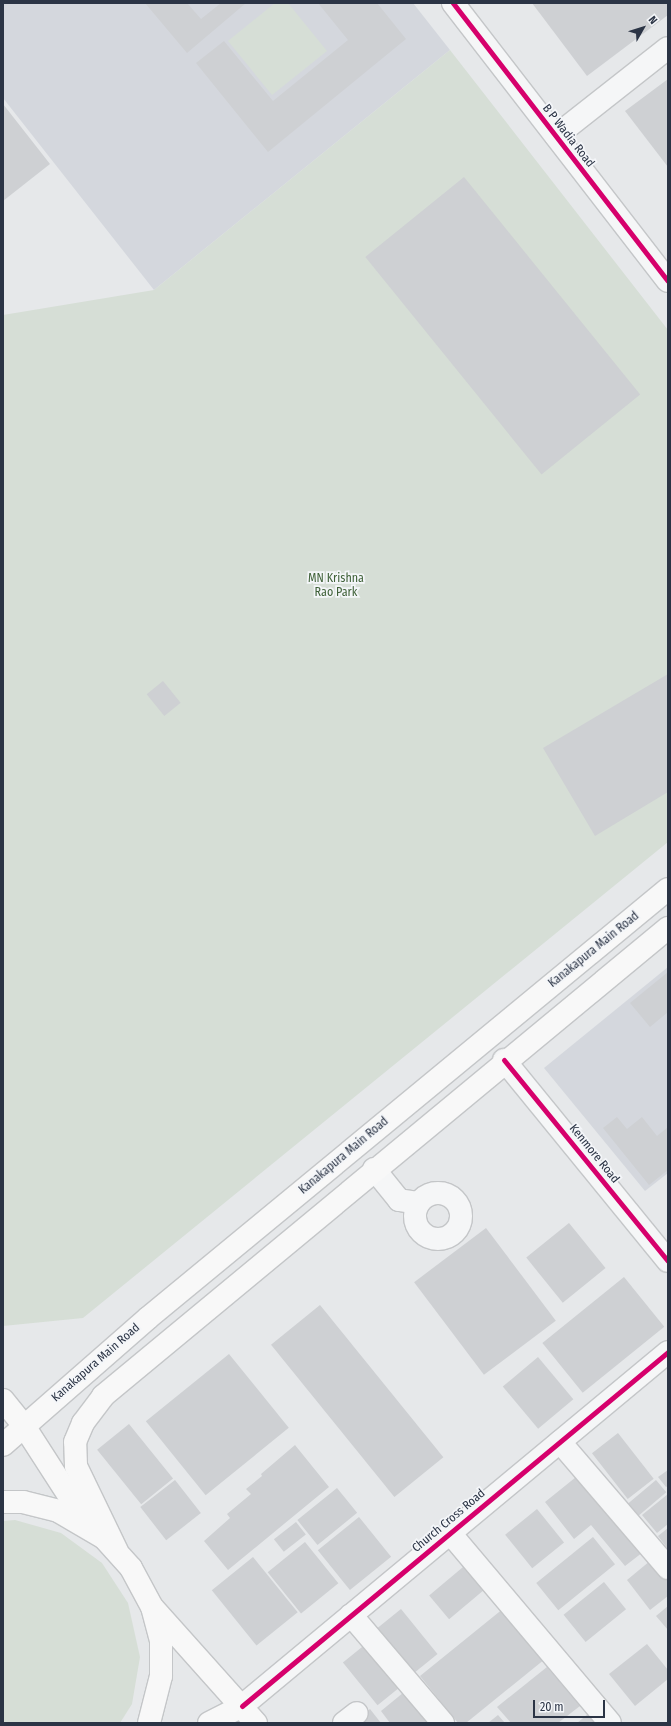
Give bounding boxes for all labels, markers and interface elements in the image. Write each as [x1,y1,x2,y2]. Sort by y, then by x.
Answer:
north arrow [623,8,663,48]
text: N [646,13,660,27]
street label: B P Wadia Road [539,102,597,170]
park label: MN Krishna Rao Park [308,572,364,600]
street label: Kanakapura Main Road [546,909,642,991]
street label: Kanakapura Main Road [296,1114,392,1198]
street label: Kenmore Road [566,1122,622,1186]
street label: Kanakapura Main Road [49,1321,143,1405]
street label: Church Cross Road [410,1486,488,1556]
scale bar [535,1692,607,1718]
text: 20 m [540,1700,564,1714]

